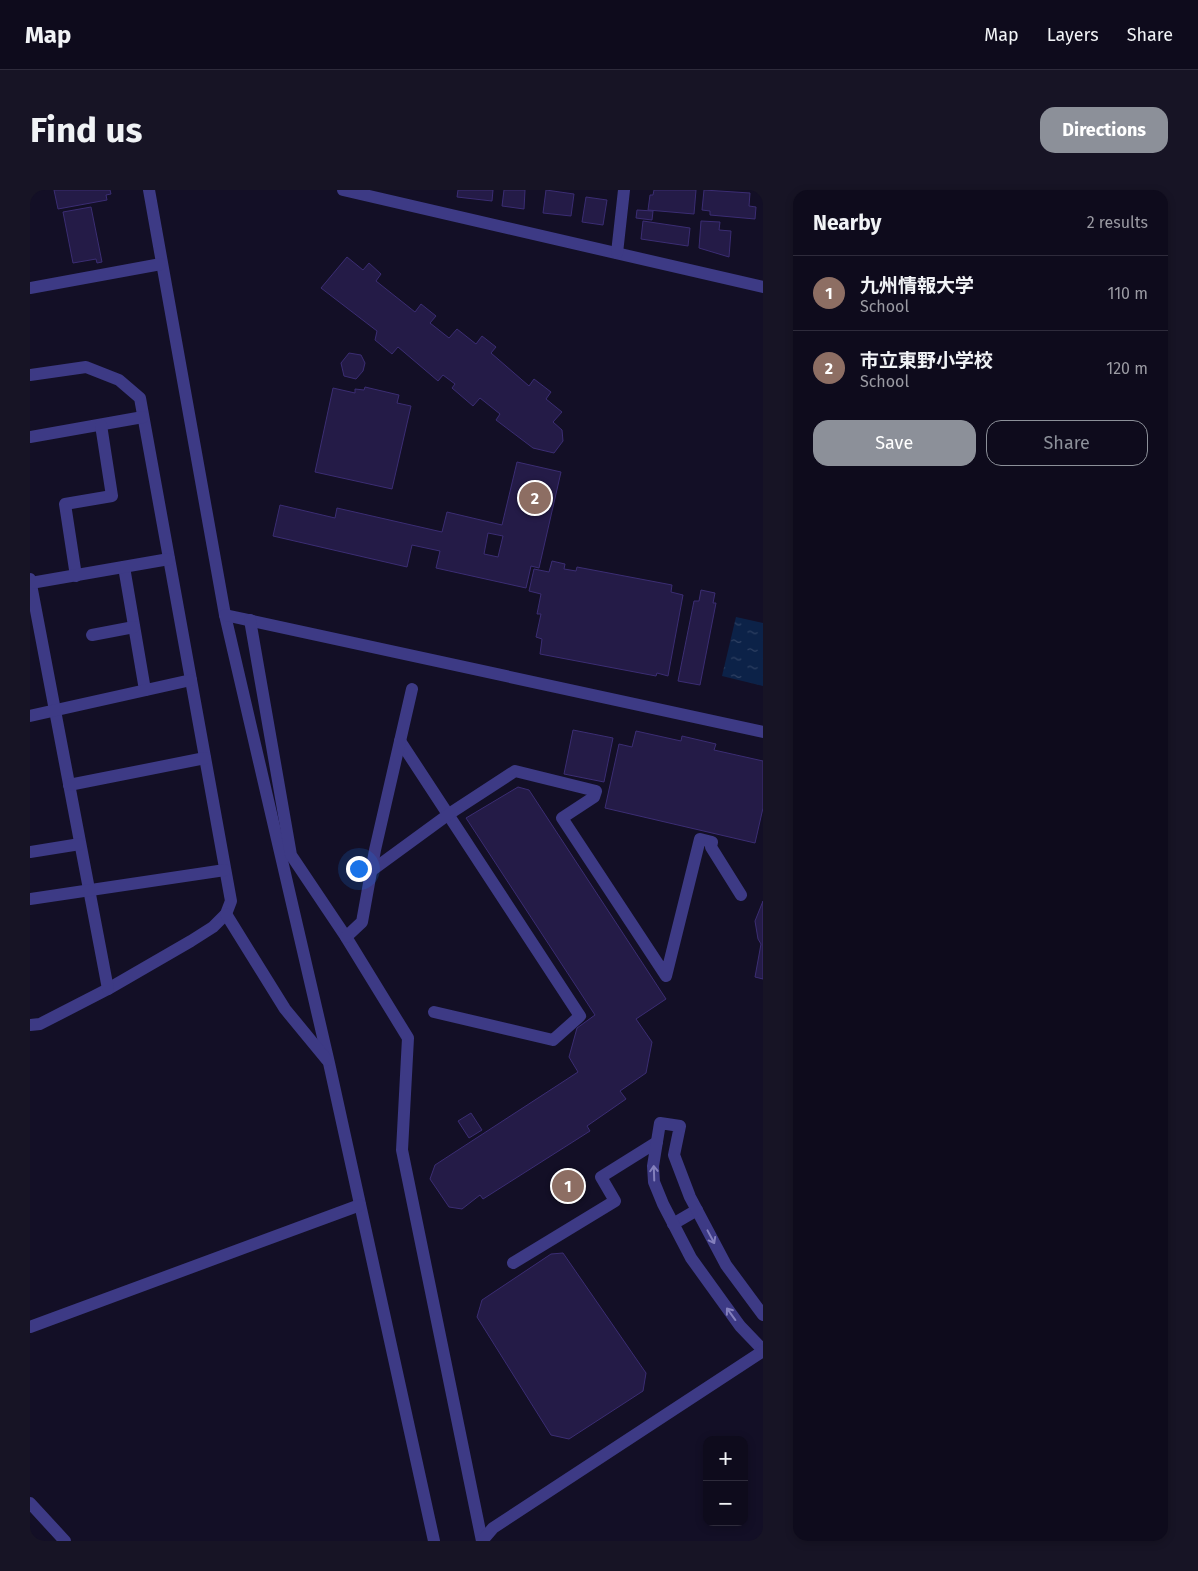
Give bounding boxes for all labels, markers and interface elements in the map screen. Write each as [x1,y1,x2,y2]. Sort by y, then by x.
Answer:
text: Map [25,21,71,49]
text: Map [984,24,1019,46]
text: Layers [1047,24,1099,46]
text: Share [1127,24,1173,46]
button: Directions [1040,107,1168,153]
text: Find us [30,109,142,151]
text: Nearby [813,210,881,236]
text: 2 results [1087,213,1148,232]
text: 九州情報大学 [860,274,974,297]
text: 1 [825,284,833,303]
text: 110 m [1107,284,1148,303]
text: School [860,297,909,316]
text: 市立東野小学校 [860,349,993,372]
text: 2 [825,359,833,378]
text: 120 m [1106,359,1148,378]
text: School [860,372,909,391]
button: Save [813,420,976,466]
button: Share [986,420,1148,466]
pin: 2 [519,479,551,517]
your location [346,856,372,882]
one-way arrow [649,1165,658,1181]
pin: 1 [552,1167,584,1205]
one-way arrow [706,1229,716,1244]
one-way arrow [726,1307,736,1321]
map controls [703,1436,748,1526]
button: + [703,1436,748,1481]
button: − [703,1481,748,1526]

